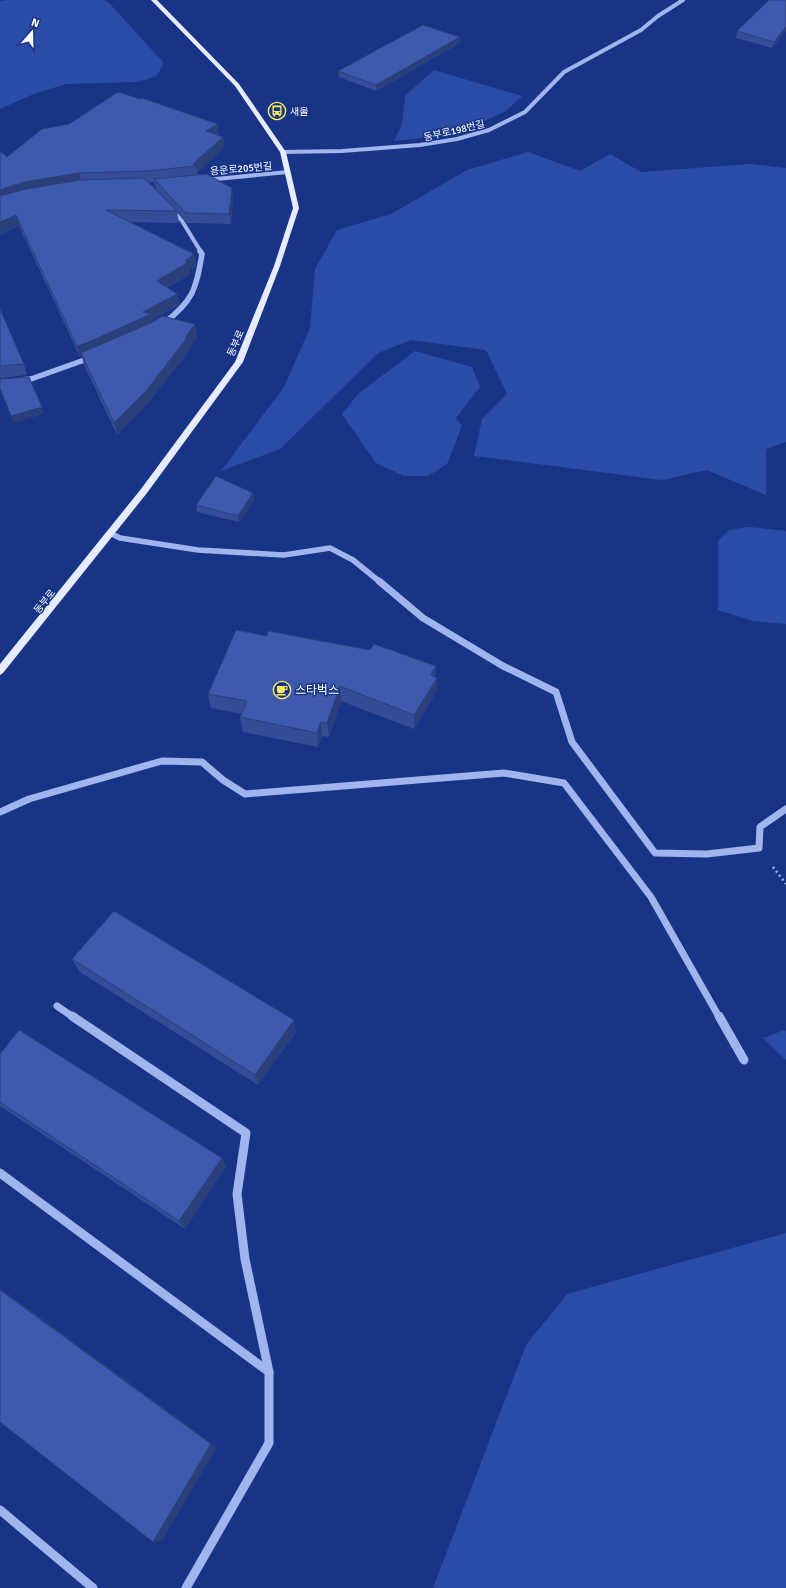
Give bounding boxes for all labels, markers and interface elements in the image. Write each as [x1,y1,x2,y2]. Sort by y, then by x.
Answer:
north arrow [12,12,52,52]
text: N [29,16,41,30]
bus stop icon: 새울 [267,101,287,121]
place label: 새울 [290,106,308,118]
street label: 동부로198번길 [423,118,486,144]
street label: 용운로205번길 [210,160,273,178]
street label: 동부로 [225,328,247,358]
street label: 동부로 [31,587,58,616]
cafe icon: 스타벅스 [272,680,292,700]
place label: 스타벅스 [295,683,339,698]

